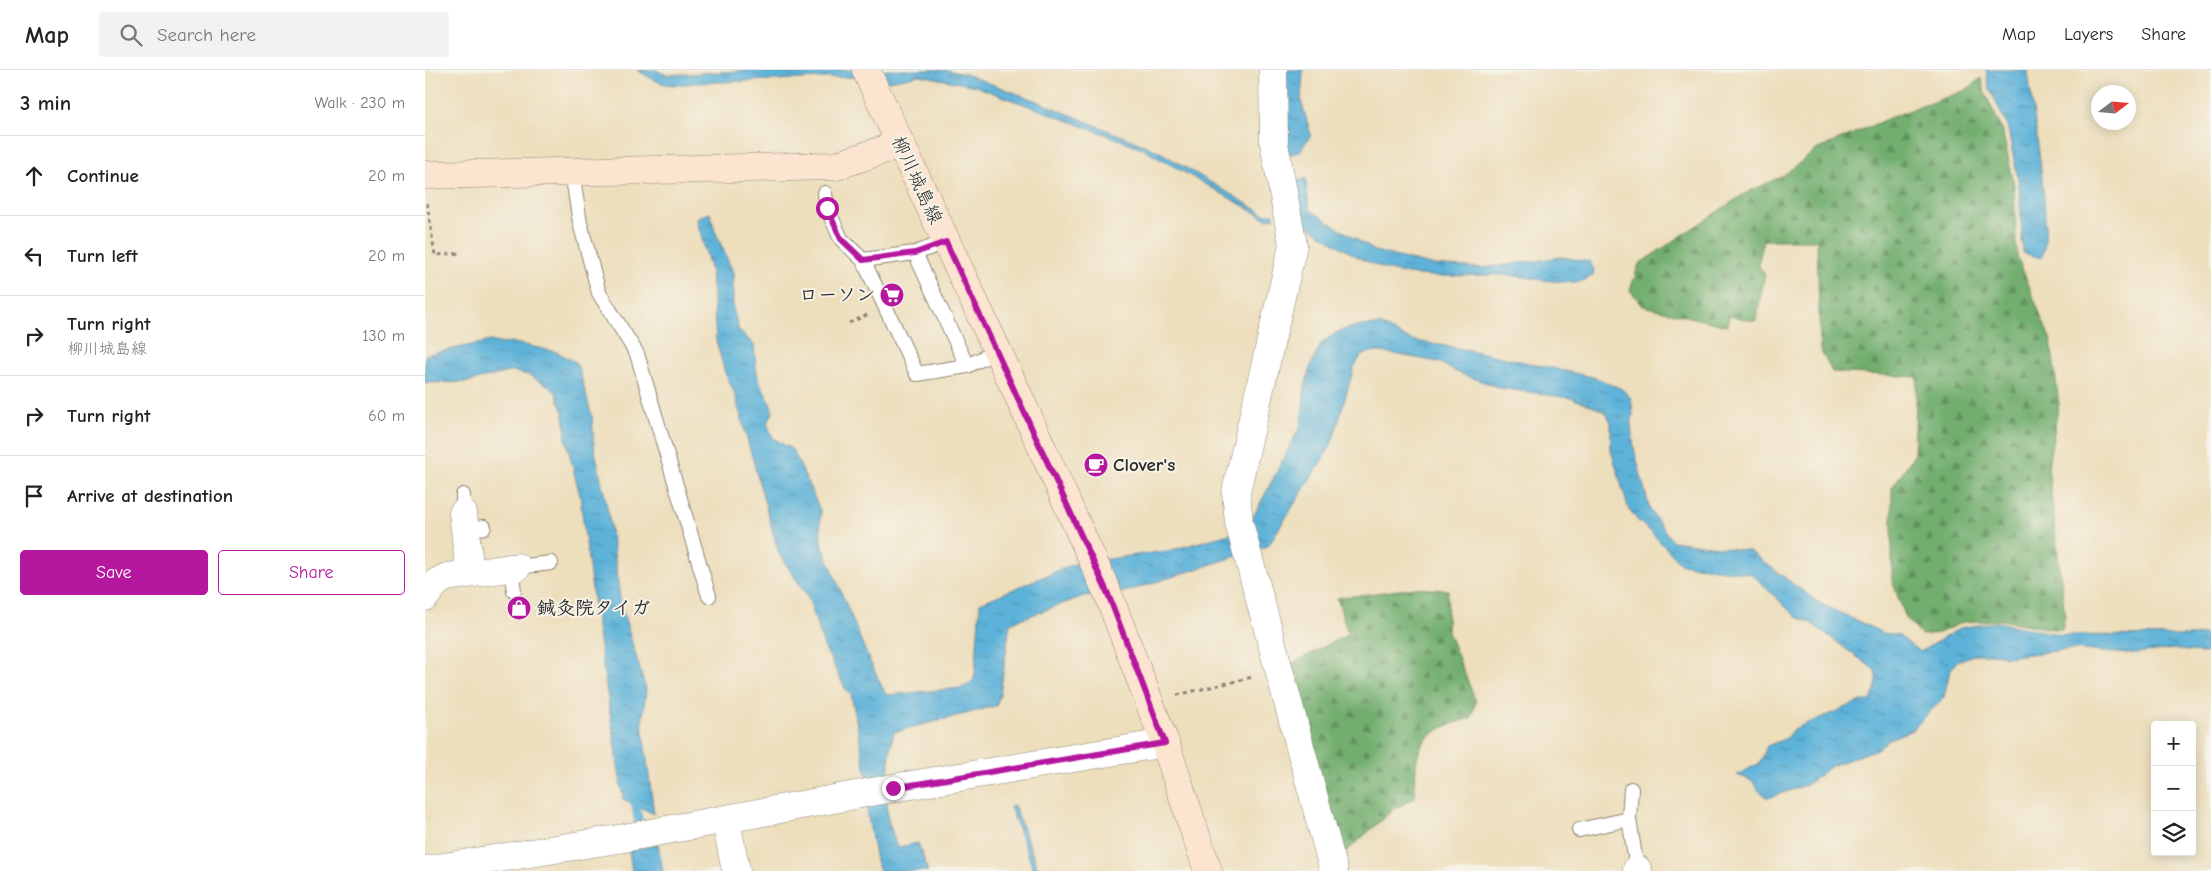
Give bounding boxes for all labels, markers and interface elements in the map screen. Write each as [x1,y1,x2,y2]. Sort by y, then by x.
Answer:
search box [99,12,449,57]
text: Map [25,21,69,49]
icon: search [117,21,145,49]
text: Search here [157,24,256,46]
text: Map [2002,24,2036,45]
text: Layers [2064,24,2113,45]
text: Share [2141,24,2186,45]
north arrow [2091,85,2136,130]
text: 3 min [20,91,71,115]
text: Walk · 230 m [314,94,405,112]
street label: 柳川城島線 [887,132,947,228]
icon: ahead [20,162,48,190]
text: Continue [67,165,139,187]
text: 20 m [368,167,405,185]
route start [816,197,839,220]
icon: left [20,242,48,270]
text: Turn left [67,245,138,267]
text: 20 m [368,247,405,265]
supermarket icon: ローソン [879,282,905,308]
place label: ローソン [799,284,875,306]
text: Turn right [67,313,151,335]
icon: right [20,322,48,350]
text: 130 m [362,327,405,345]
text: 柳川城島線 [67,340,147,358]
icon: right [20,402,48,430]
text: Turn right [67,405,151,427]
text: 60 m [368,407,405,425]
cafe icon: Clover's [1083,452,1109,478]
place label: Clover's [1113,454,1175,476]
icon: arrive [20,482,48,510]
text: Arrive at destination [67,485,233,507]
button: Save [20,550,208,595]
button: Share [218,550,405,595]
shop icon: 鍼灸院タイガ [506,595,532,621]
place label: 鍼灸院タイガ [537,597,650,619]
map controls [2151,721,2196,856]
button: + [2151,721,2196,766]
button: − [2151,766,2196,811]
route end [882,777,905,800]
button: layers [2151,811,2196,856]

